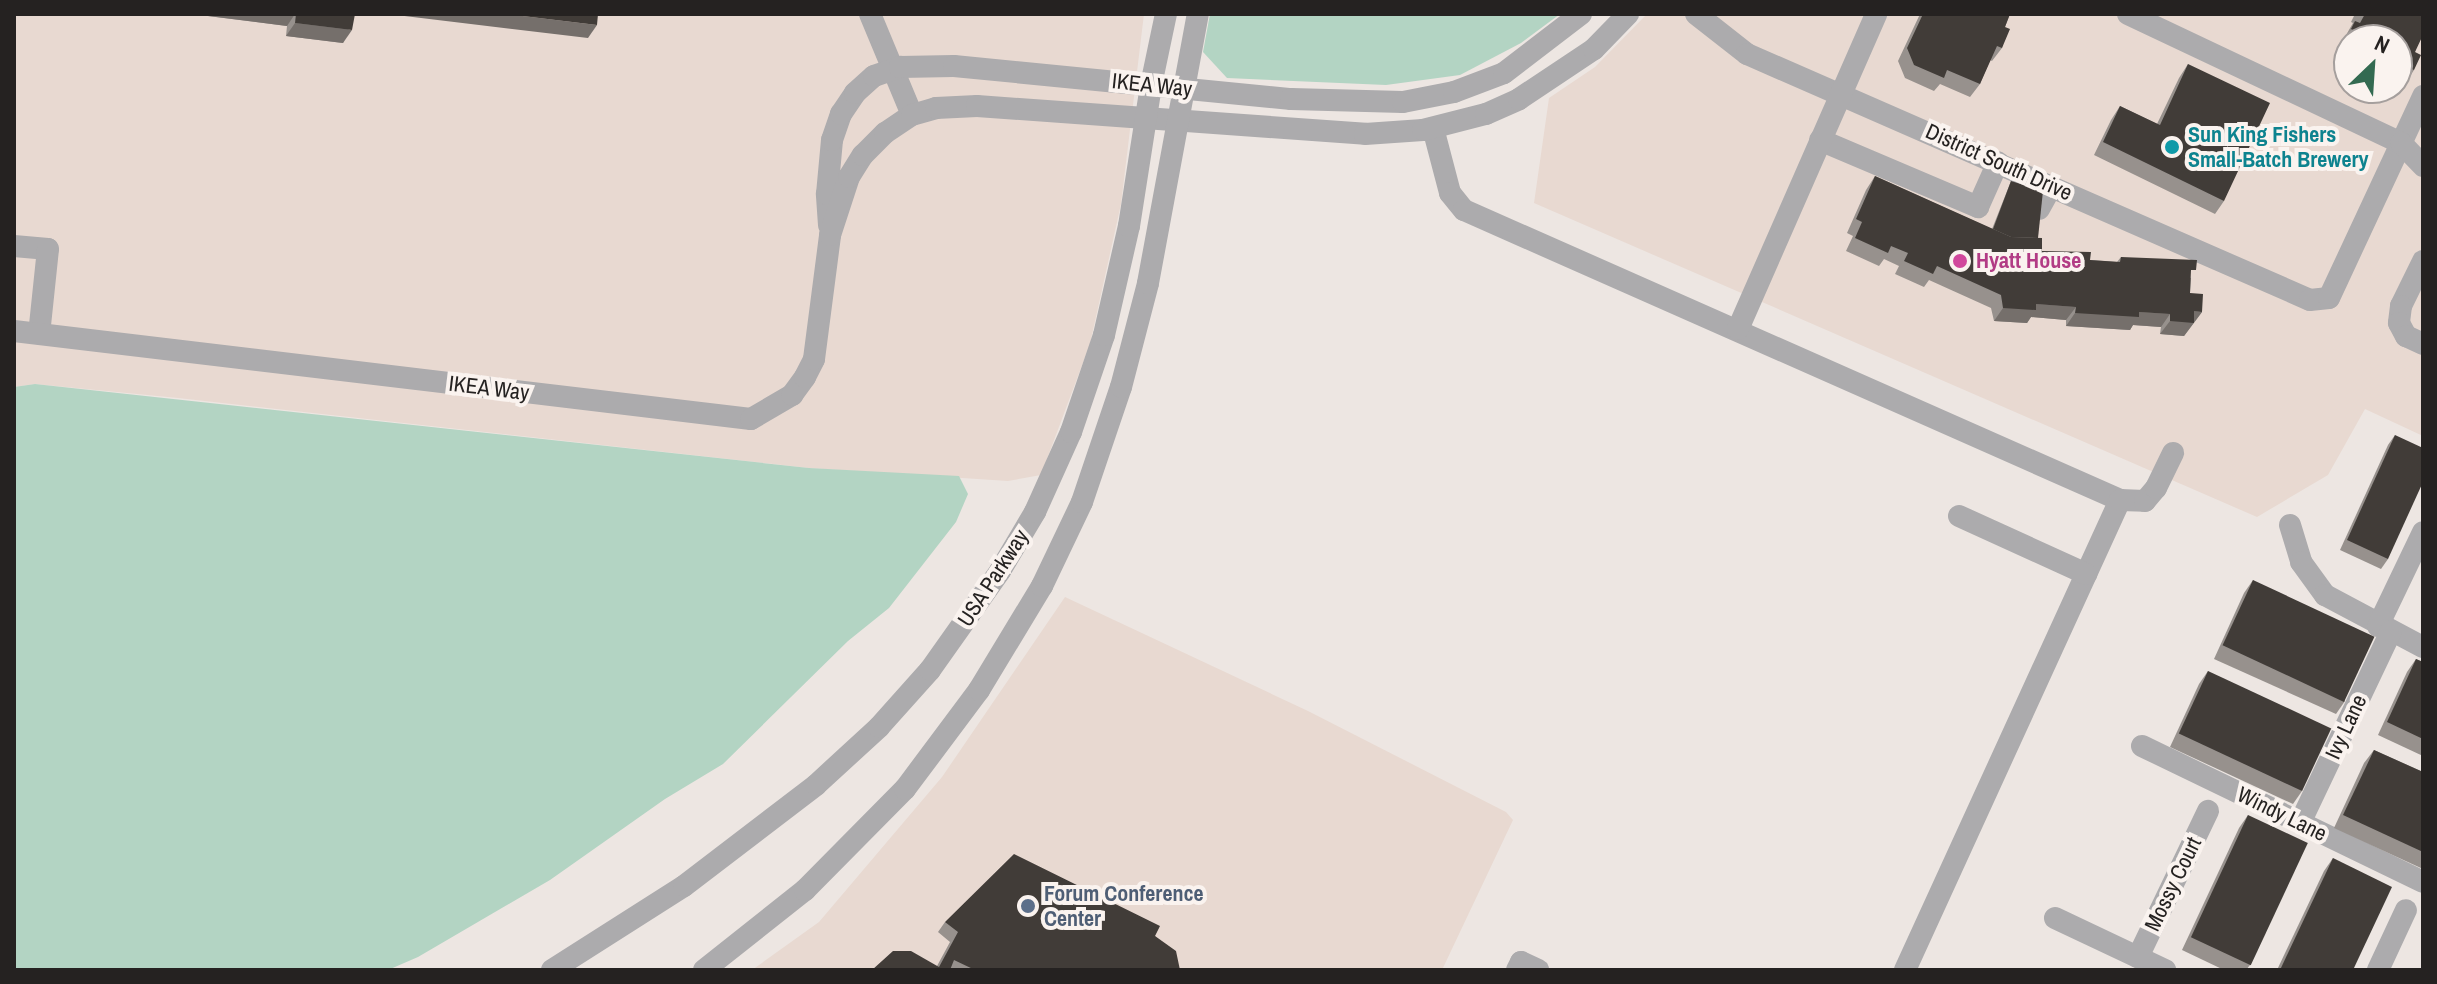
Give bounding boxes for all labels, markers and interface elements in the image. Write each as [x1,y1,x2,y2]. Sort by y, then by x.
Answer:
north arrow [2333,24,2413,104]
text: N [2370,28,2395,60]
street label: IKEA Way [1110,68,1194,102]
street label: District South Drive [1922,118,2076,206]
place label: Sun King Fishers Small-Batch Brewery [2188,121,2368,172]
marker: Sun King Fishers Small-Batch Brewery [2163,138,2181,156]
place label: Hyatt House [1976,248,2081,274]
marker: Hyatt House [1951,252,1969,270]
street label: IKEA Way [447,370,531,406]
street label: USA Parkway [952,524,1034,632]
street label: Ivy Lane [2320,691,2372,763]
street label: Windy Lane [2233,781,2331,847]
street label: Mossy Court [2139,833,2207,935]
place label: Forum Conference Center [1044,880,1203,932]
marker: Forum Conference Center [1019,897,1037,915]

